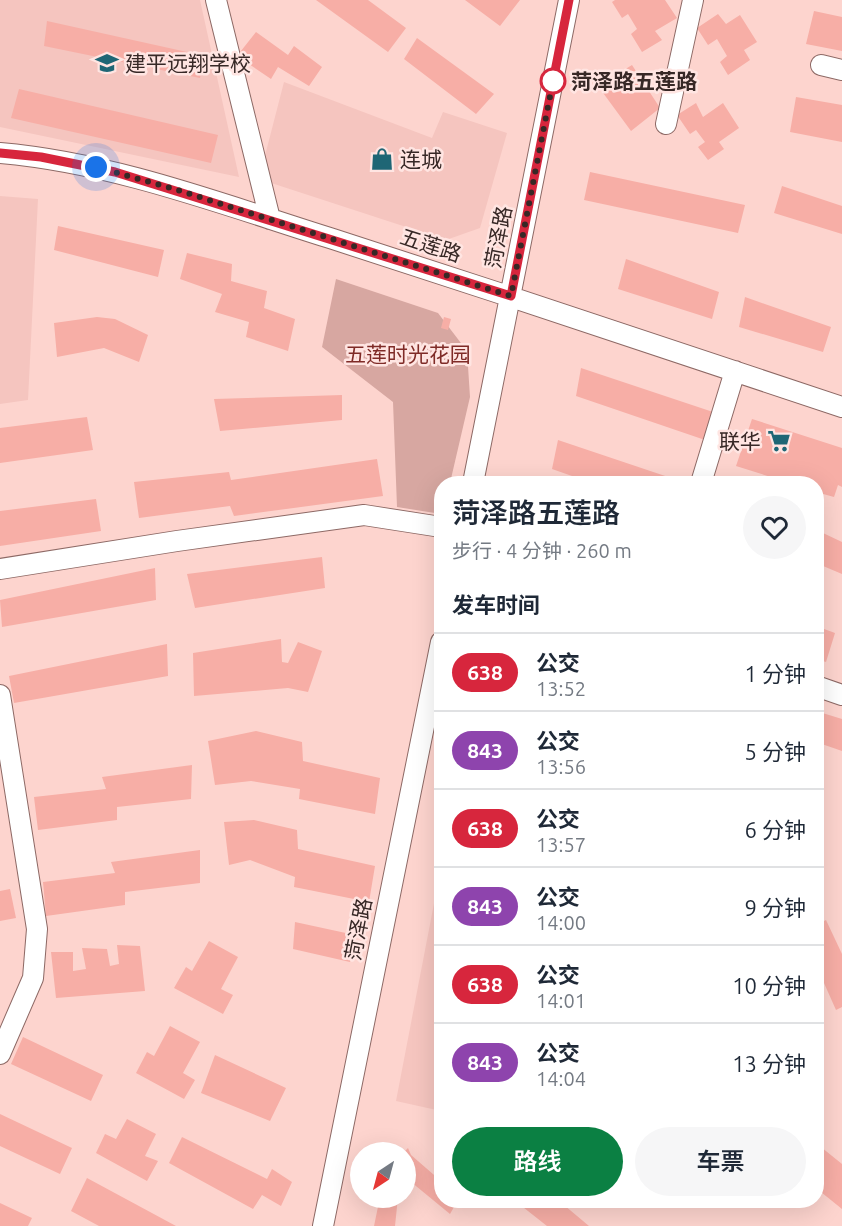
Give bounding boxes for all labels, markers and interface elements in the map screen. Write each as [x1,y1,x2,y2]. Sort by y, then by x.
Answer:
school or university icon: 建平远翔学校 [94,50,120,76]
place label: 建平远翔学校 [125,51,251,75]
marker: 菏泽路五莲路 [540,68,566,94]
place label: 菏泽路五莲路 [571,69,697,93]
shop icon: 连城 [369,146,395,172]
place label: 连城 [400,147,442,171]
your location [81,152,111,182]
street label: 菏泽路 [480,204,516,270]
street label: 五莲路 [397,224,465,266]
park label: 五莲时光花园 [345,342,471,366]
supermarket icon: 联华 [766,428,792,454]
place label: 联华 [719,429,761,453]
button: heart [743,496,806,559]
text: 菏泽路五莲路 [452,497,620,528]
text: 步行 · 4 分钟 · 260 m [452,539,632,562]
text: 发车时间 [452,592,540,617]
text: 公交 [536,650,580,675]
text: 638 [467,660,503,684]
text: 1 分钟 [745,661,806,686]
text: 13:52 [536,677,586,700]
text: 公交 [536,728,580,753]
text: 843 [467,738,503,762]
text: 5 分钟 [745,739,806,764]
text: 13:56 [536,755,586,778]
text: 公交 [536,806,580,831]
text: 638 [467,816,503,840]
text: 6 分钟 [745,817,806,842]
text: 13:57 [536,833,586,856]
text: 公交 [536,884,580,909]
text: 843 [467,894,503,918]
text: 9 分钟 [745,895,806,920]
street label: 菏泽路 [340,896,376,962]
text: 14:00 [536,911,586,934]
text: 公交 [536,962,580,987]
text: 638 [467,972,503,996]
text: 10 分钟 [732,973,806,998]
text: 14:01 [536,989,586,1012]
text: 公交 [536,1040,580,1065]
text: 843 [467,1050,503,1074]
text: 13 分钟 [732,1051,806,1076]
text: 14:04 [536,1067,586,1090]
button: 路线 [452,1127,623,1196]
button: 车票 [635,1127,806,1196]
north arrow [350,1142,416,1208]
map controls [350,1142,416,1208]

